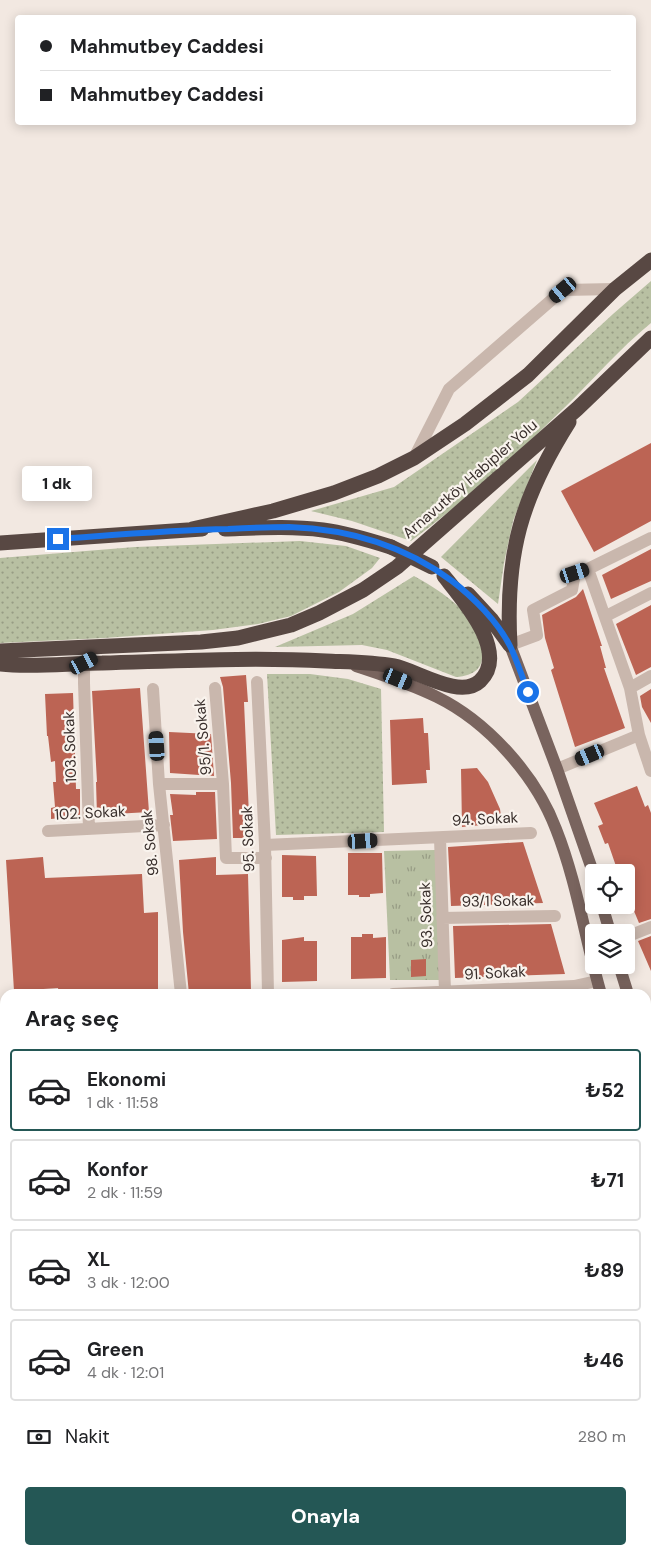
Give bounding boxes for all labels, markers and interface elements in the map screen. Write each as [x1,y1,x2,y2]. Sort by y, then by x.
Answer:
text: Mahmutbey Caddesi [70,34,264,59]
text: Mahmutbey Caddesi [70,82,264,107]
car [546,275,579,305]
street label: Arnavutköy Habipler Yolu [398,415,542,543]
callout: 1 dk [23,466,93,502]
text: 1 dk [42,473,72,494]
route end [47,528,69,550]
car [558,561,591,585]
car [67,650,100,676]
car [381,666,414,692]
route start [517,681,539,703]
street label: 95/1. Sokak [190,698,216,776]
street label: 103. Sokak [59,710,81,783]
car [148,731,165,761]
car [573,742,606,768]
street label: 102. Sokak [54,801,127,825]
street label: 95. Sokak [237,805,259,873]
street label: 94. Sokak [451,807,519,831]
street label: 98. Sokak [137,809,163,877]
car [347,833,378,849]
map controls [585,864,635,974]
button: locate [585,864,635,914]
street label: 93. Sokak [415,881,437,948]
street label: 93/1 Sokak [461,890,535,912]
button: layers [585,924,635,974]
street label: 91. Sokak [464,961,527,985]
text: Araç seç [25,1004,119,1033]
text: Ekonomi [87,1067,166,1092]
icon: car [27,1068,72,1113]
text: ₺52 [586,1078,624,1103]
text: 1 dk · 11:58 [87,1092,159,1113]
text: Konfor [87,1157,148,1182]
icon: car [27,1158,72,1203]
text: ₺71 [591,1168,624,1193]
text: 2 dk · 11:59 [87,1182,163,1203]
text: XL [87,1247,110,1272]
icon: car [27,1248,72,1293]
text: ₺89 [585,1258,624,1283]
text: 3 dk · 12:00 [87,1272,170,1293]
text: Green [87,1337,144,1362]
icon: car [27,1338,72,1383]
text: ₺46 [584,1348,624,1373]
text: 4 dk · 12:01 [87,1362,164,1383]
icon: cash [25,1423,53,1451]
text: Nakit [65,1424,110,1449]
text: 280 m [578,1426,626,1447]
button: Onayla [25,1487,626,1545]

